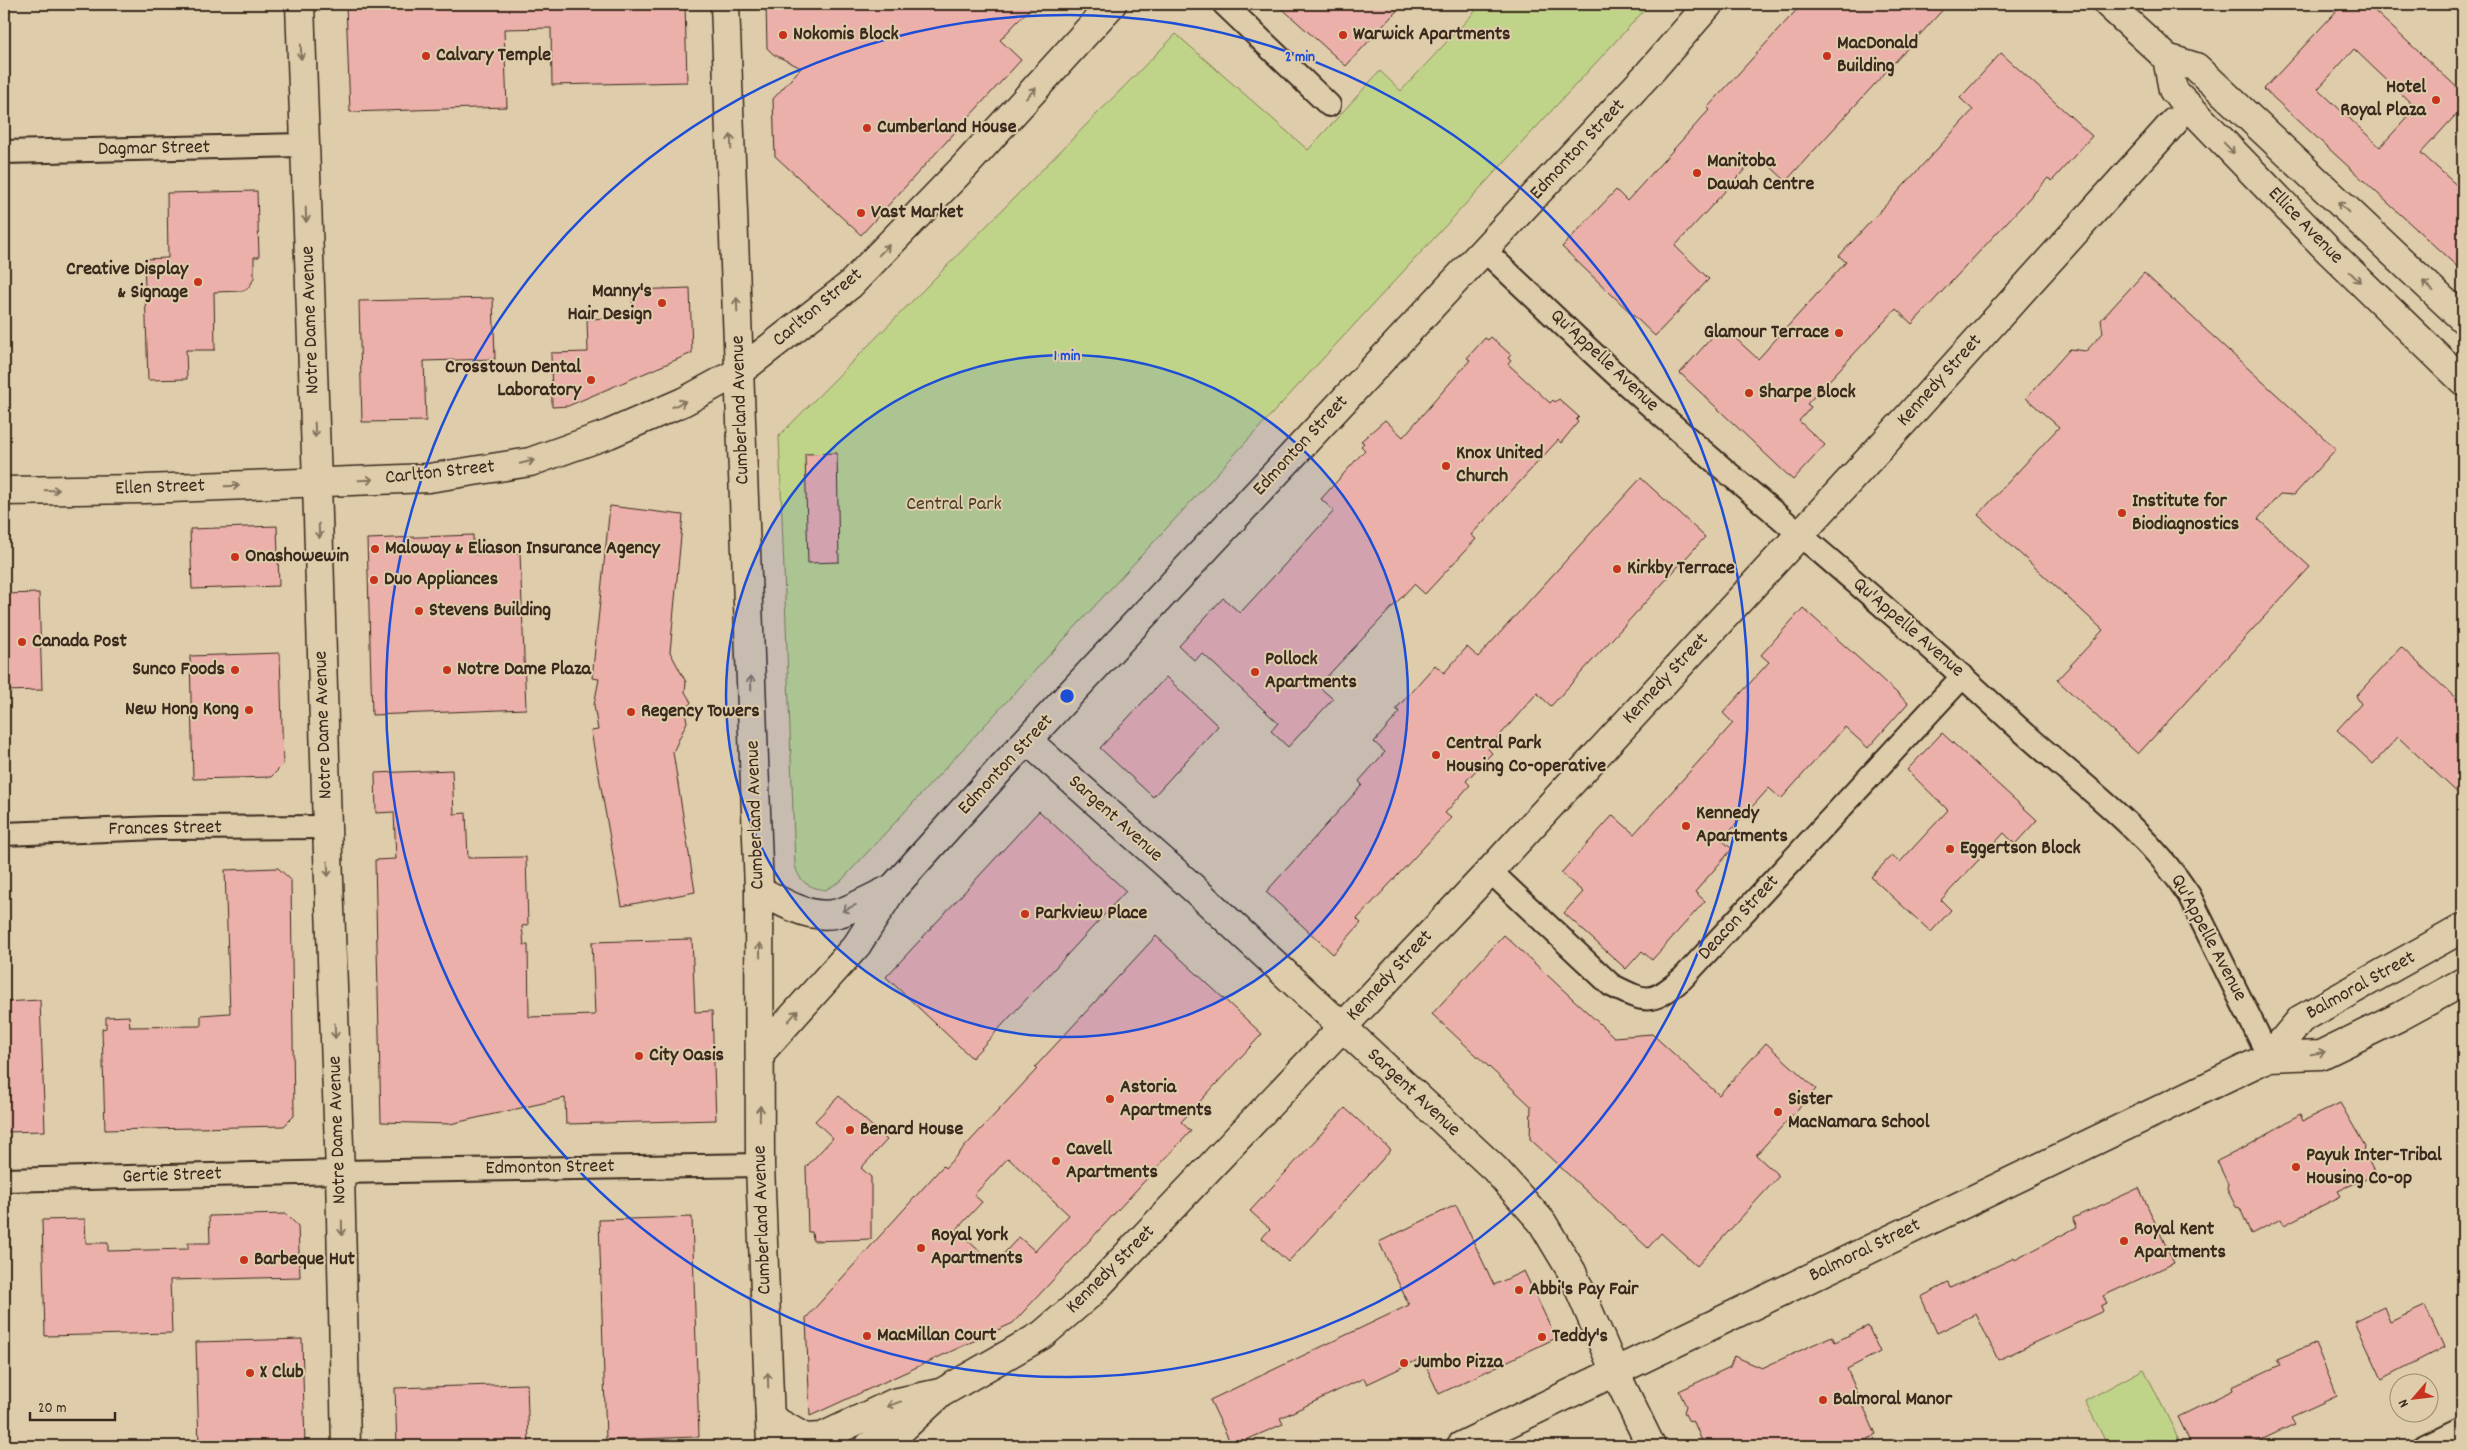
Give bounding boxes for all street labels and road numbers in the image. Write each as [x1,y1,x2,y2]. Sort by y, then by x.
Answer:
street label: Edmonton Street [1524,93,1632,207]
street label: Dagmar Street [98,134,210,164]
street label: Ellice Avenue [2261,181,2349,271]
street label: Notre Dame Avenue [294,245,328,395]
street label: Carlton Street [767,262,869,354]
street label: Qu'Appelle Avenue [1543,303,1665,419]
street label: Kennedy Street [1891,329,1989,433]
street label: Cumberland Avenue [724,335,758,485]
street label: Edmonton Street [1247,389,1355,503]
street label: Carlton Street [384,453,496,493]
street label: Ellen Street [115,472,205,504]
street label: Qu'Appelle Avenue [1846,572,1970,685]
street label: Kennedy Street [1616,627,1716,731]
street label: Notre Dame Avenue [307,650,341,800]
street label: Edmonton Street [952,708,1060,822]
street label: Cumberland Avenue [739,740,773,890]
street label: Sargent Avenue [1061,769,1169,869]
street label: Frances Street [108,814,222,844]
street label: Deacon Street [1692,869,1786,967]
street label: Qu'Appelle Avenue [2163,870,2253,1007]
street label: Kennedy Street [1340,924,1440,1028]
street label: Balmoral Street [2301,944,2421,1028]
street label: Sargent Avenue [1360,1042,1466,1144]
street label: Notre Dame Avenue [321,1055,355,1205]
street label: Cumberland Avenue [746,1145,780,1295]
street label: Edmonton Street [485,1153,615,1183]
street label: Gertie Street [122,1160,222,1192]
street label: Balmoral Street [1804,1212,1926,1290]
street label: Kennedy Street [1060,1219,1162,1321]

